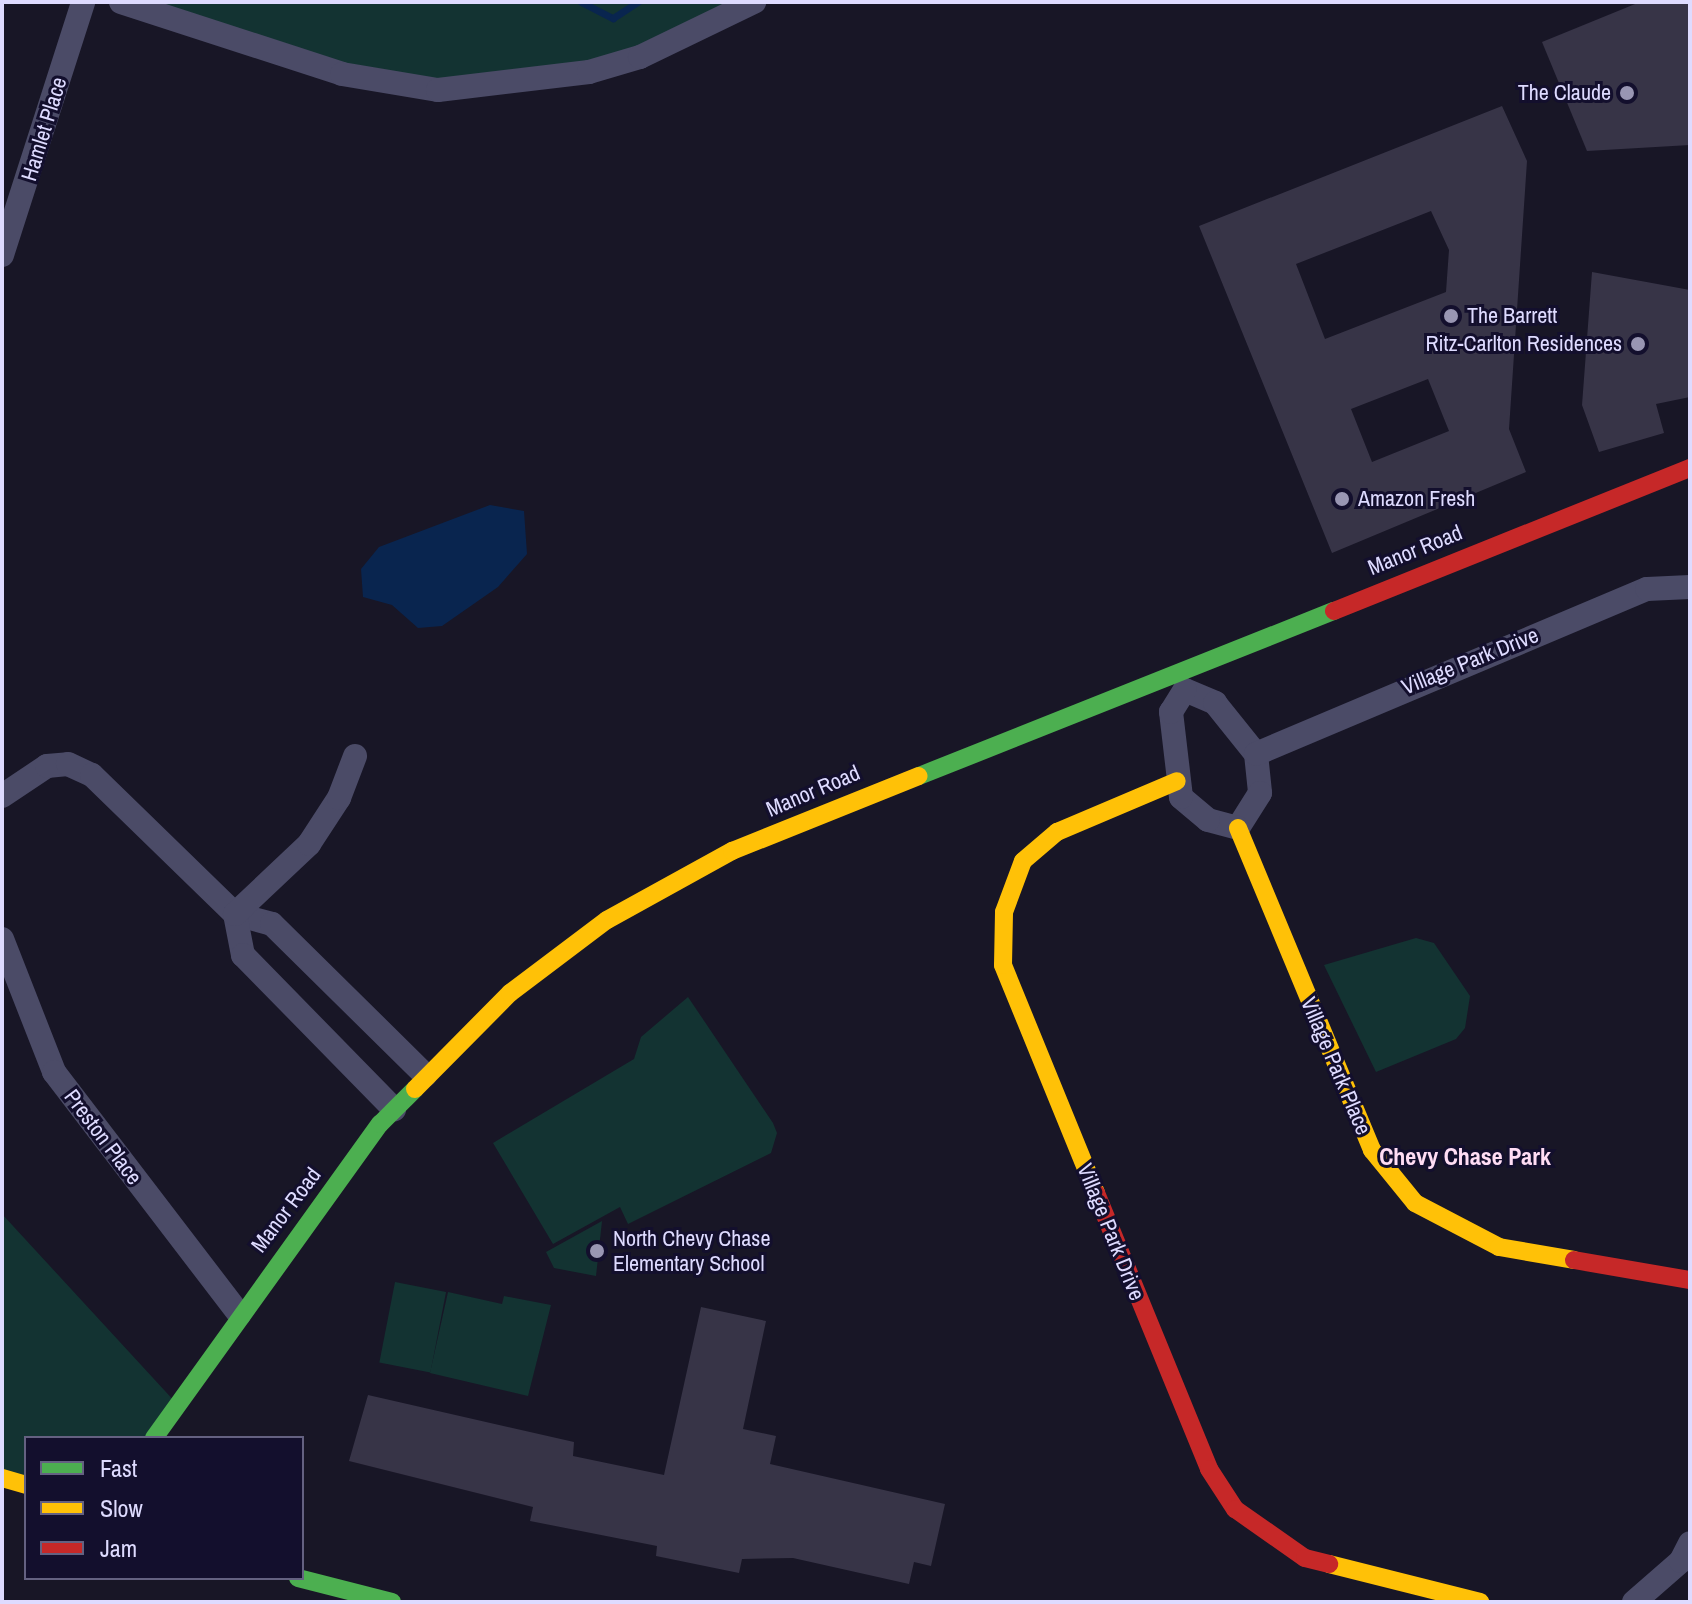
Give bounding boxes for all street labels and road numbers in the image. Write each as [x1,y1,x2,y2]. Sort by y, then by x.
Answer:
street label: Hamlet Place [16,74,72,184]
street label: Manor Road [1364,519,1466,581]
street label: Village Park Drive [1398,622,1542,700]
street label: Manor Road [762,759,864,823]
street label: Village Park Place [1295,993,1377,1139]
street label: Preston Place [59,1084,147,1190]
street label: Village Park Drive [1072,1160,1150,1304]
street label: Manor Road [246,1162,326,1258]

